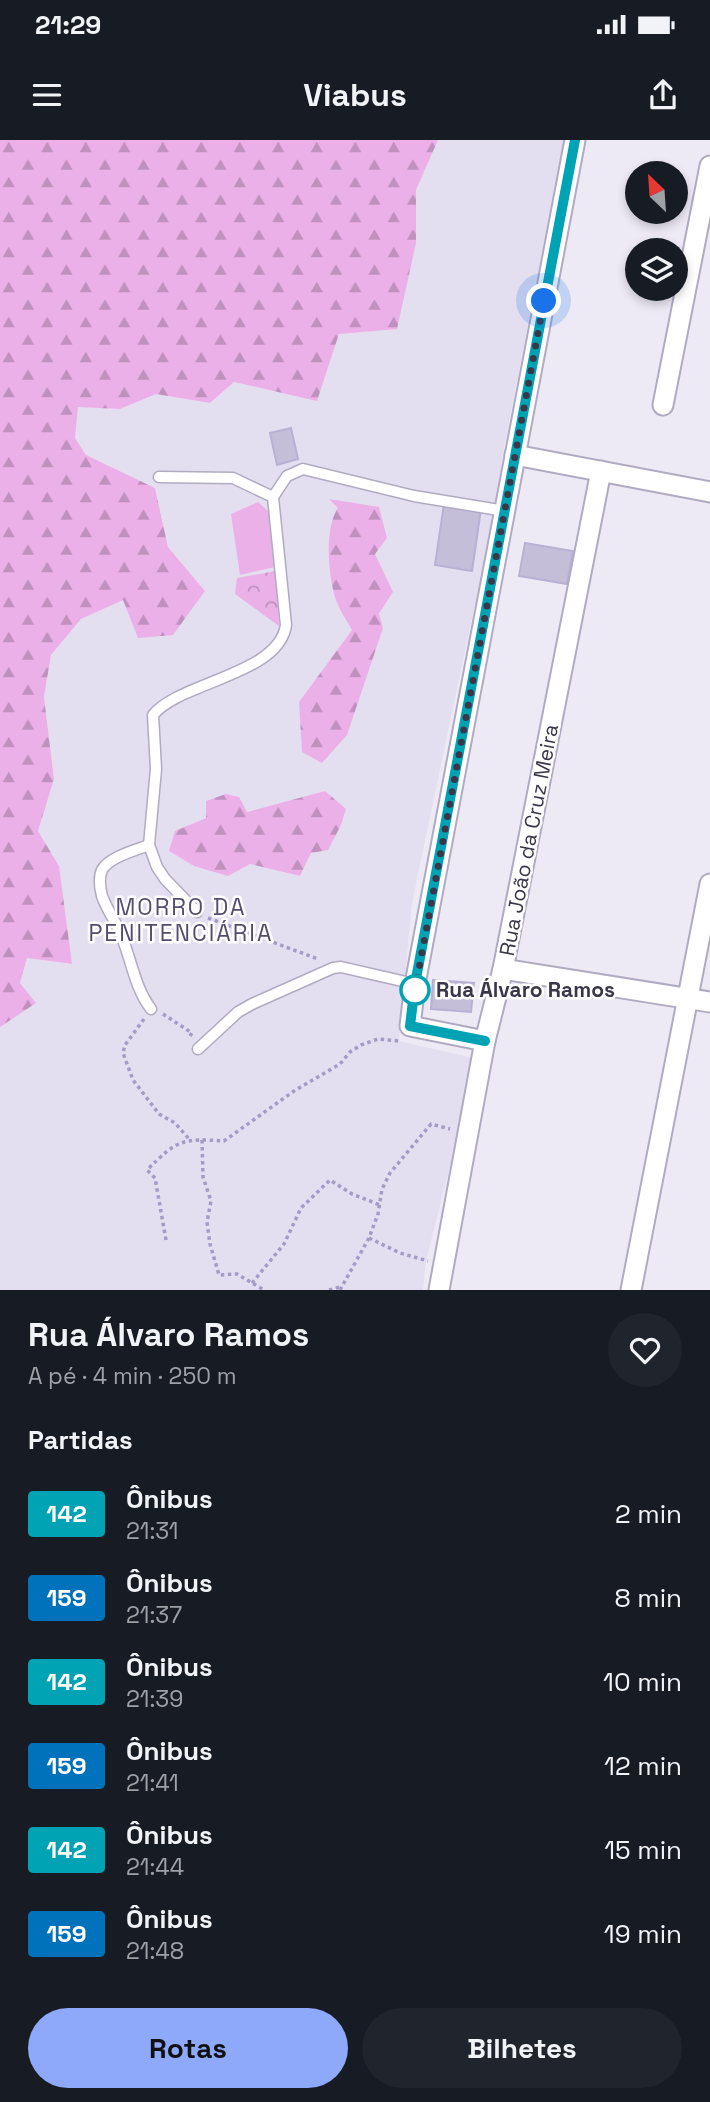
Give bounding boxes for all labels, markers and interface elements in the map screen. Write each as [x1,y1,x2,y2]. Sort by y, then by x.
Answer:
text: 21:29 [35,8,101,42]
text: Viabus [303,75,407,115]
icon: menu [28,76,66,114]
icon: share [644,76,682,114]
north arrow [625,161,688,224]
map controls [625,161,688,301]
button: layers [625,238,688,301]
your location [526,283,561,318]
street label: Rua João da Cruz Meira [493,722,564,958]
district label: MORRO DA PENITENCIÁRIA [89,892,273,948]
marker: Rua Álvaro Ramos [400,975,430,1005]
place label: Rua Álvaro Ramos [436,976,615,1003]
button: heart [608,1313,682,1387]
text: Rua Álvaro Ramos [28,1314,309,1356]
text: A pé · 4 min · 250 m [28,1361,237,1391]
text: Partidas [28,1423,133,1457]
text: Ônibus [126,1482,213,1516]
text: 2 min [615,1497,682,1531]
text: 142 [46,1498,87,1529]
text: 21:31 [126,1516,178,1546]
text: Ônibus [126,1566,213,1600]
text: 8 min [614,1581,682,1615]
text: 159 [46,1582,87,1613]
text: 21:37 [126,1600,182,1630]
text: Ônibus [126,1650,213,1684]
text: 10 min [603,1665,682,1699]
text: 142 [46,1666,87,1697]
text: 21:39 [126,1684,183,1714]
text: Ônibus [126,1734,213,1768]
text: 12 min [604,1749,682,1783]
text: 159 [46,1750,87,1781]
text: 21:41 [126,1768,179,1798]
text: Ônibus [126,1818,213,1852]
text: 15 min [604,1833,682,1867]
text: 142 [46,1834,87,1865]
text: 21:44 [126,1852,184,1882]
text: Ônibus [126,1902,213,1936]
text: 19 min [604,1917,682,1951]
text: 159 [46,1918,87,1949]
text: 21:48 [126,1936,184,1966]
button: Rotas [28,2008,348,2088]
button: Bilhetes [362,2008,682,2088]

